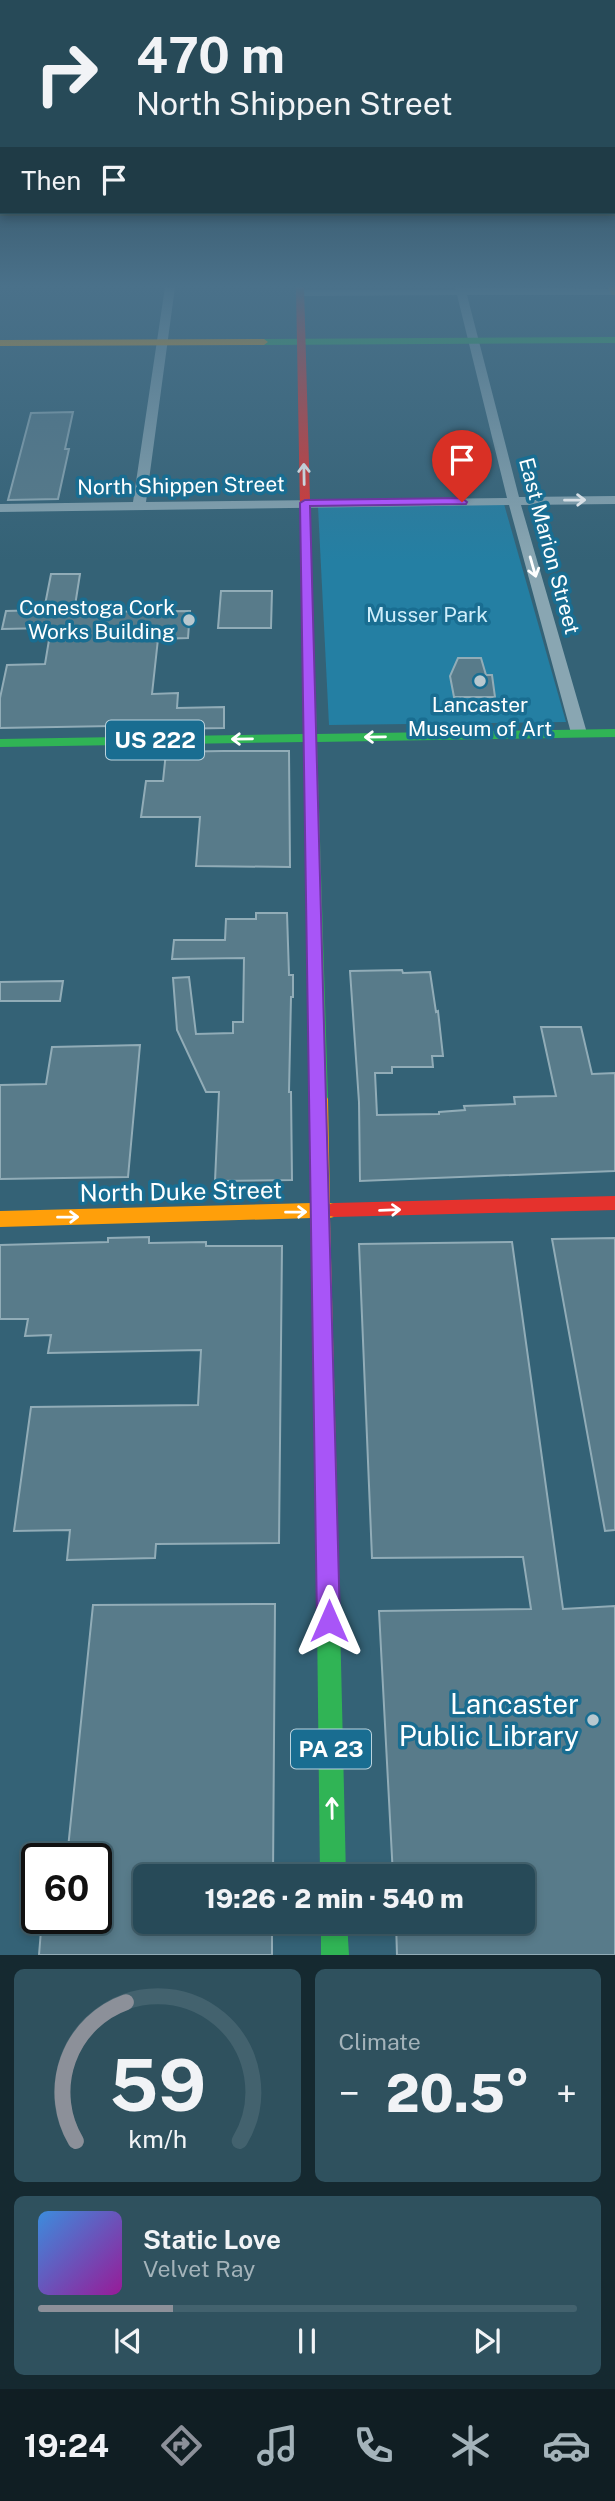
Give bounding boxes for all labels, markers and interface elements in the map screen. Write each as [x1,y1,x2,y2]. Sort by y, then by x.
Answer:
text: 470 m [136,26,285,84]
icon: right [21,28,112,119]
text: North Shippen Street [136,85,453,122]
icon: arrive [95,161,133,199]
text: Then [21,165,81,196]
pin [432,430,492,502]
icon: arrive [443,441,481,479]
street label: East Marion Street [514,455,585,637]
one-way arrow [298,462,311,485]
street label: North Shippen Street [77,471,285,500]
one-way arrow [563,493,586,507]
one-way arrow [527,555,540,577]
place label: Conestoga Cork Works Building [19,595,175,644]
park label: Musser Park [366,602,488,627]
marker: Conestoga Cork Works Building [181,612,197,628]
marker: Lancaster Museum of Art [472,673,488,689]
place label: Lancaster Museum of Art [408,692,552,741]
road number: US 222 [106,720,204,760]
one-way arrow [364,730,387,743]
one-way arrow [231,732,254,746]
street label: North Duke Street [79,1175,282,1207]
one-way arrow [378,1203,401,1216]
one-way arrow [284,1205,307,1219]
one-way arrow [56,1211,79,1224]
position arrow [292,1584,366,1658]
place label: Lancaster Public Library [399,1687,579,1752]
marker: Lancaster Public Library [585,1712,601,1728]
road number: PA 23 [291,1730,371,1768]
one-way arrow [325,1797,339,1820]
speed limit sign: 60 [21,1843,112,1934]
text: 19:26 · 2 min · 540 m [204,1883,464,1914]
text: Climate [339,2028,421,2055]
text: 59 [109,2043,206,2128]
text: 20.5° [386,2063,530,2124]
text: − [339,2071,360,2116]
text: + [556,2071,577,2116]
text: km/h [128,2124,187,2154]
text: Static Love [143,2224,281,2255]
text: Velvet Ray [143,2255,255,2282]
icon: previous [109,2322,147,2360]
icon: pause [288,2322,326,2360]
icon: next [468,2322,506,2360]
icon: directions [157,2421,206,2470]
icon: music [253,2421,302,2470]
icon: phone [349,2421,398,2470]
icon: climate [446,2421,495,2470]
icon: car [542,2421,591,2470]
text: 19:24 [24,2427,109,2464]

